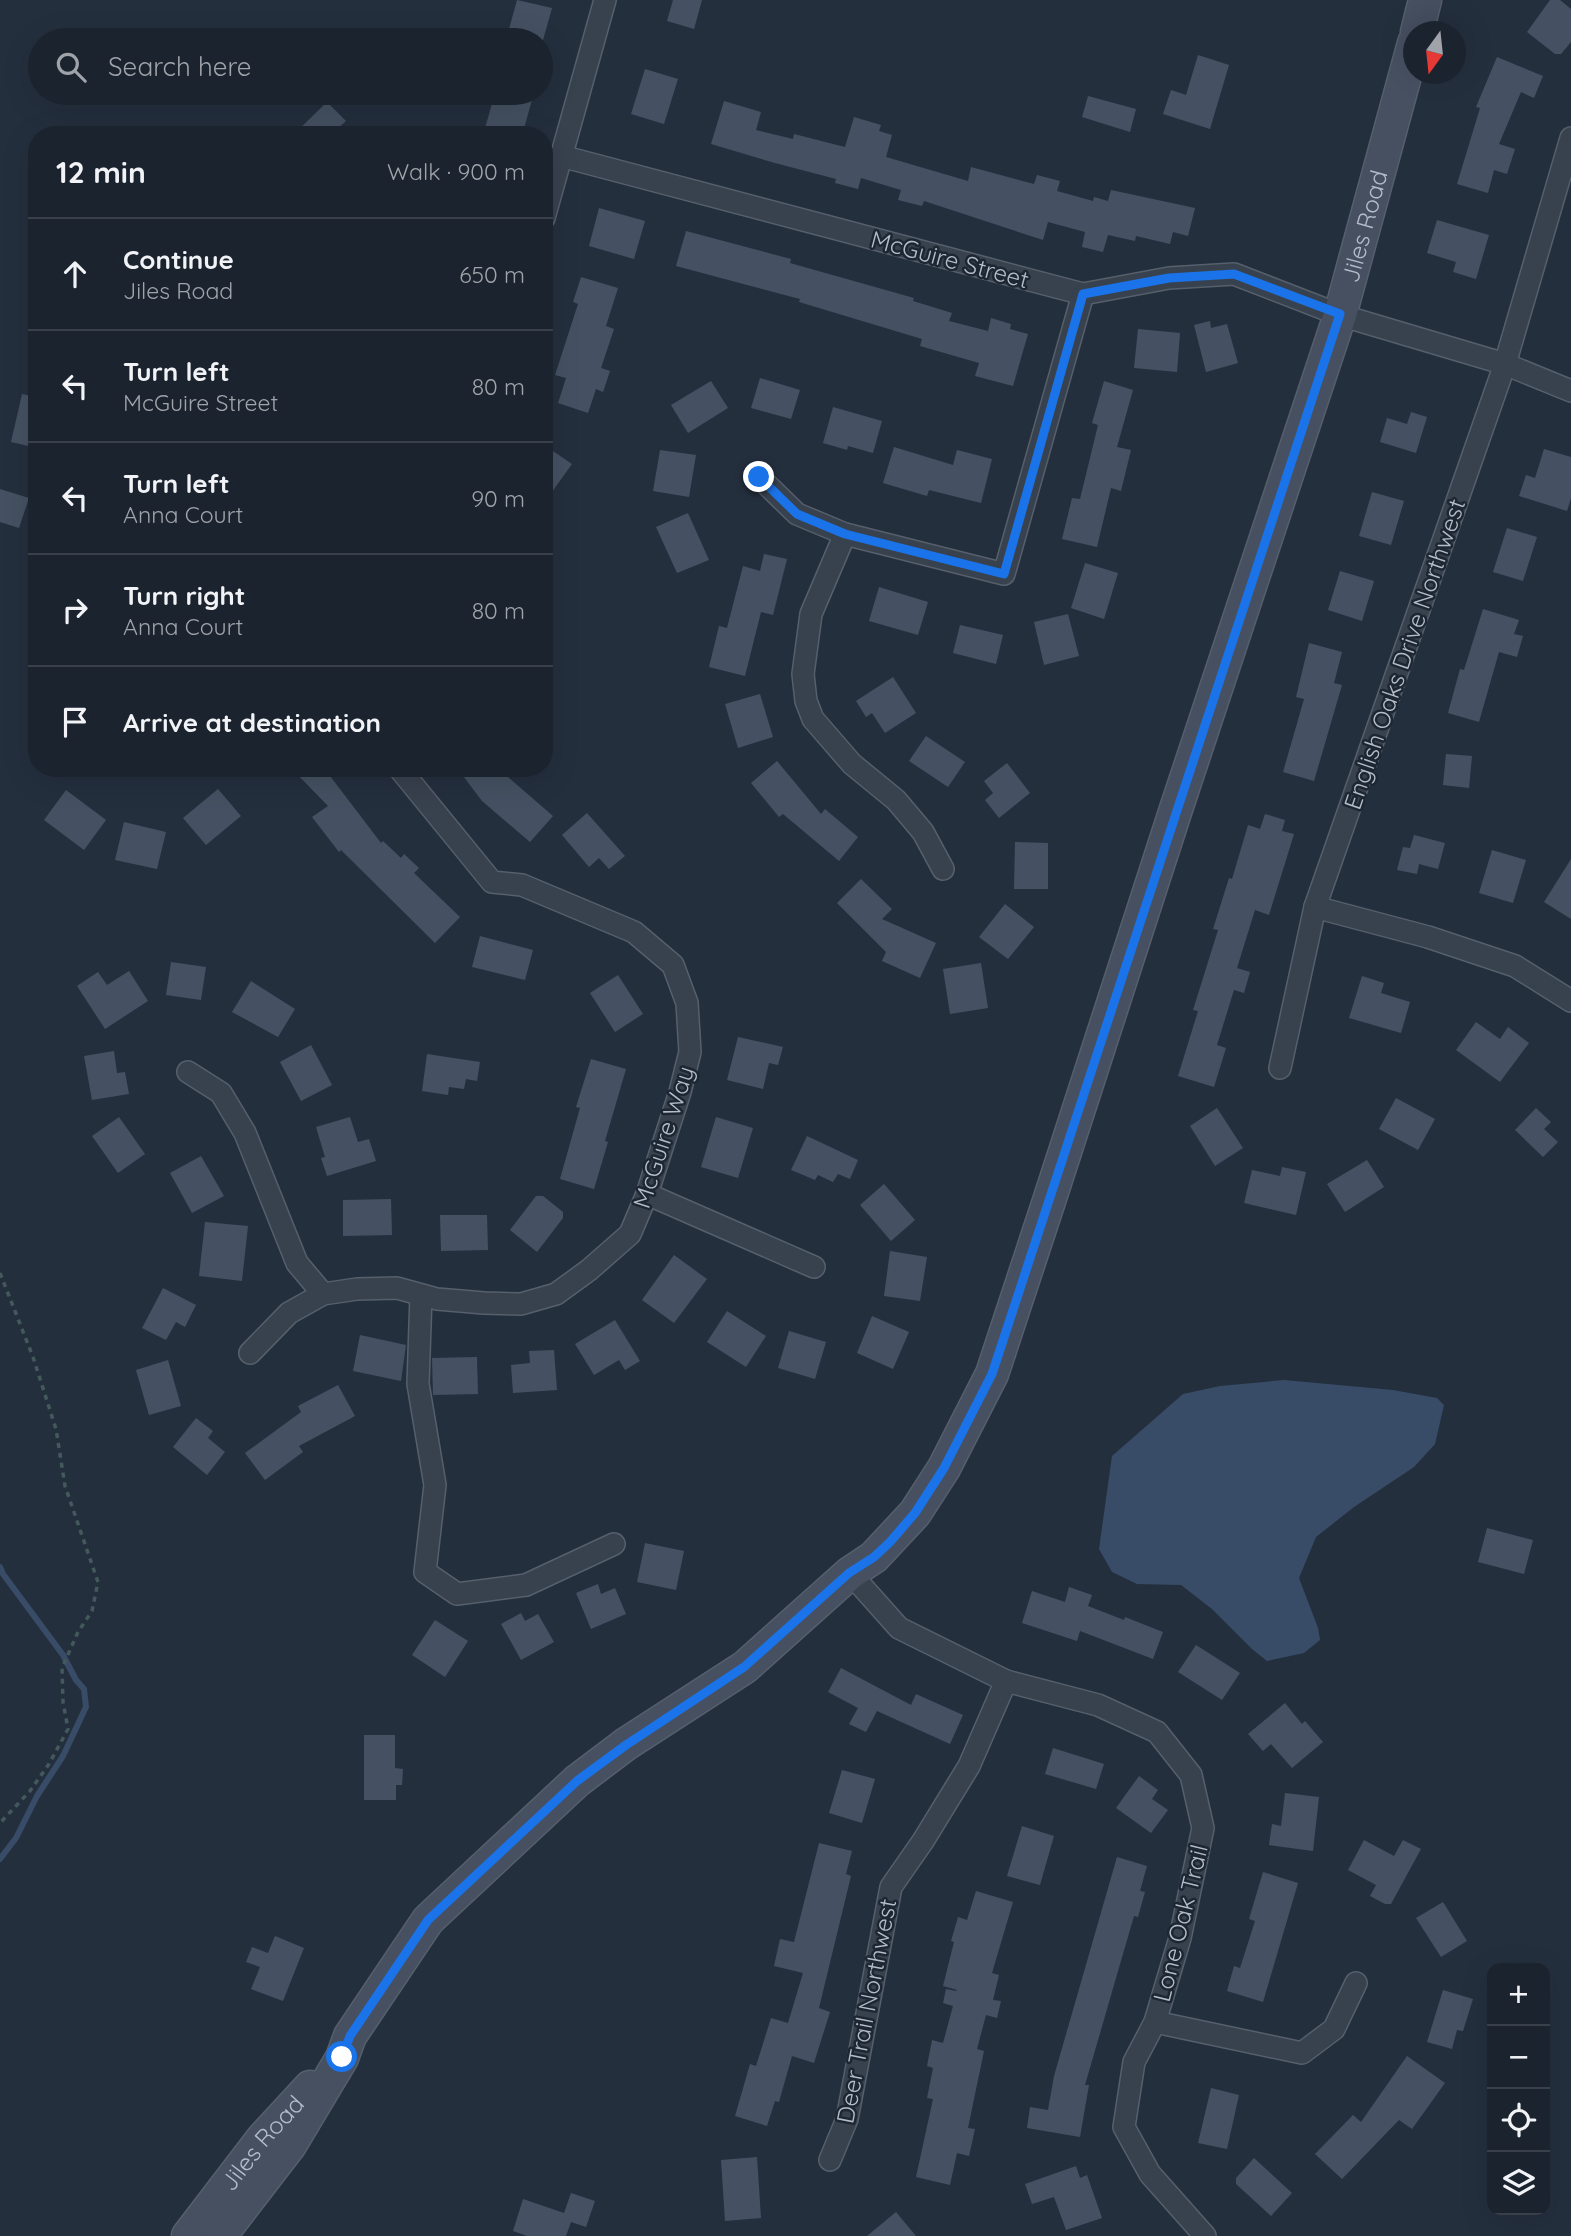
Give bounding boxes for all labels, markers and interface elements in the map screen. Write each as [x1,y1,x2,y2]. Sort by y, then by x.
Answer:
north arrow [1403,21,1466,84]
search box [28,28,553,105]
icon: search [52,48,90,86]
text: Search here [108,50,252,83]
text: 12 min [56,153,146,191]
text: Walk · 900 m [387,157,525,186]
street label: Jiles Road [1335,167,1394,286]
street label: McGuire Street [868,224,1032,294]
text: Continue [123,243,234,276]
icon: ahead [56,255,94,293]
text: 650 m [459,260,525,289]
text: Jiles Road [123,276,233,305]
text: Turn left [123,355,230,388]
icon: left [56,367,94,405]
text: 80 m [472,372,525,401]
text: McGuire Street [123,388,278,417]
route end [743,461,774,492]
text: Turn left [123,467,230,500]
icon: left [56,479,94,517]
text: 90 m [471,484,525,513]
street label: English Oaks Drive Northwest [1337,495,1471,813]
text: Anna Court [123,500,243,529]
text: Turn right [123,579,245,612]
icon: right [56,591,94,629]
text: 80 m [472,596,525,625]
text: Anna Court [123,612,243,641]
icon: arrive [56,703,94,741]
text: Arrive at destination [123,706,381,739]
street label: McGuire Way [626,1062,700,1212]
street label: Lone Oak Trail [1146,1841,1214,2005]
street label: Deer Trail Northwest [830,1896,902,2126]
map controls [1487,1963,1550,2215]
button: + [1487,1963,1550,2026]
button: − [1487,2026,1550,2089]
route start [326,2041,357,2072]
street label: Jiles Road [213,2089,310,2196]
button: locate [1487,2089,1550,2152]
button: layers [1487,2152,1550,2215]

